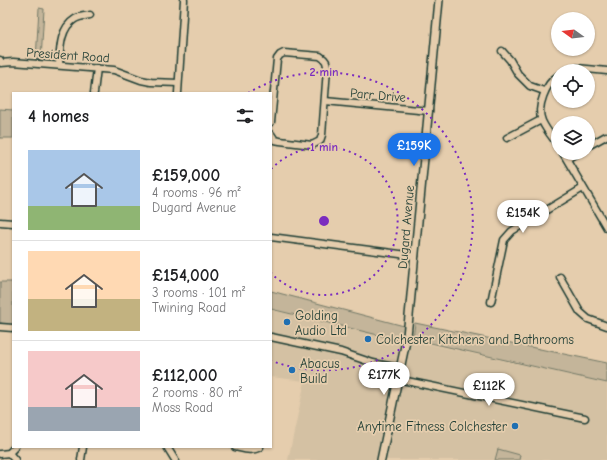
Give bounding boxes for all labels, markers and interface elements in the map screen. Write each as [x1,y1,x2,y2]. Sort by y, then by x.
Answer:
north arrow [551,12,595,56]
map controls [551,12,595,160]
street label: President Road [26,45,110,65]
button: locate [551,64,595,108]
text: 2 min [309,65,339,79]
street label: Parr Drive [349,85,407,105]
icon: filters [234,105,256,127]
text: 4 homes [28,107,89,126]
button: layers [551,116,595,160]
pin: £159K [386,133,442,167]
text: £159K [397,138,431,153]
text: 1 min [310,140,338,154]
icon: home [60,166,108,214]
text: £159,000 [152,166,220,185]
street label: Dugard Avenue [395,184,417,270]
text: 4 rooms · 96 m² [152,185,241,200]
text: Dugard Avenue [152,200,236,215]
pin: £154K [495,200,551,234]
text: £154K [506,205,540,220]
centre of rings [317,214,331,228]
text: £154,000 [152,266,219,285]
icon: home [60,267,108,315]
text: 3 rooms · 101 m² [152,285,245,300]
text: Twining Road [152,300,226,315]
place label: Golding Audio Ltd [295,308,347,338]
marker: Golding Audio Ltd [282,317,292,327]
place label: Colchester Kitchens and Bathrooms [376,332,574,347]
marker: Colchester Kitchens and Bathrooms [363,334,373,344]
place label: Abacus Build [300,356,340,386]
pin: £177K [356,362,412,396]
marker: Abacus Build [287,365,297,375]
text: £112,000 [152,366,217,385]
icon: home [60,367,108,415]
text: £177K [368,367,400,382]
pin: £112K [461,373,517,407]
text: £112K [473,378,505,393]
text: 2 rooms · 80 m² [152,385,242,400]
text: Moss Road [152,400,213,415]
place label: Anytime Fitness Colchester [357,419,508,434]
marker: Anytime Fitness Colchester [510,421,520,431]

